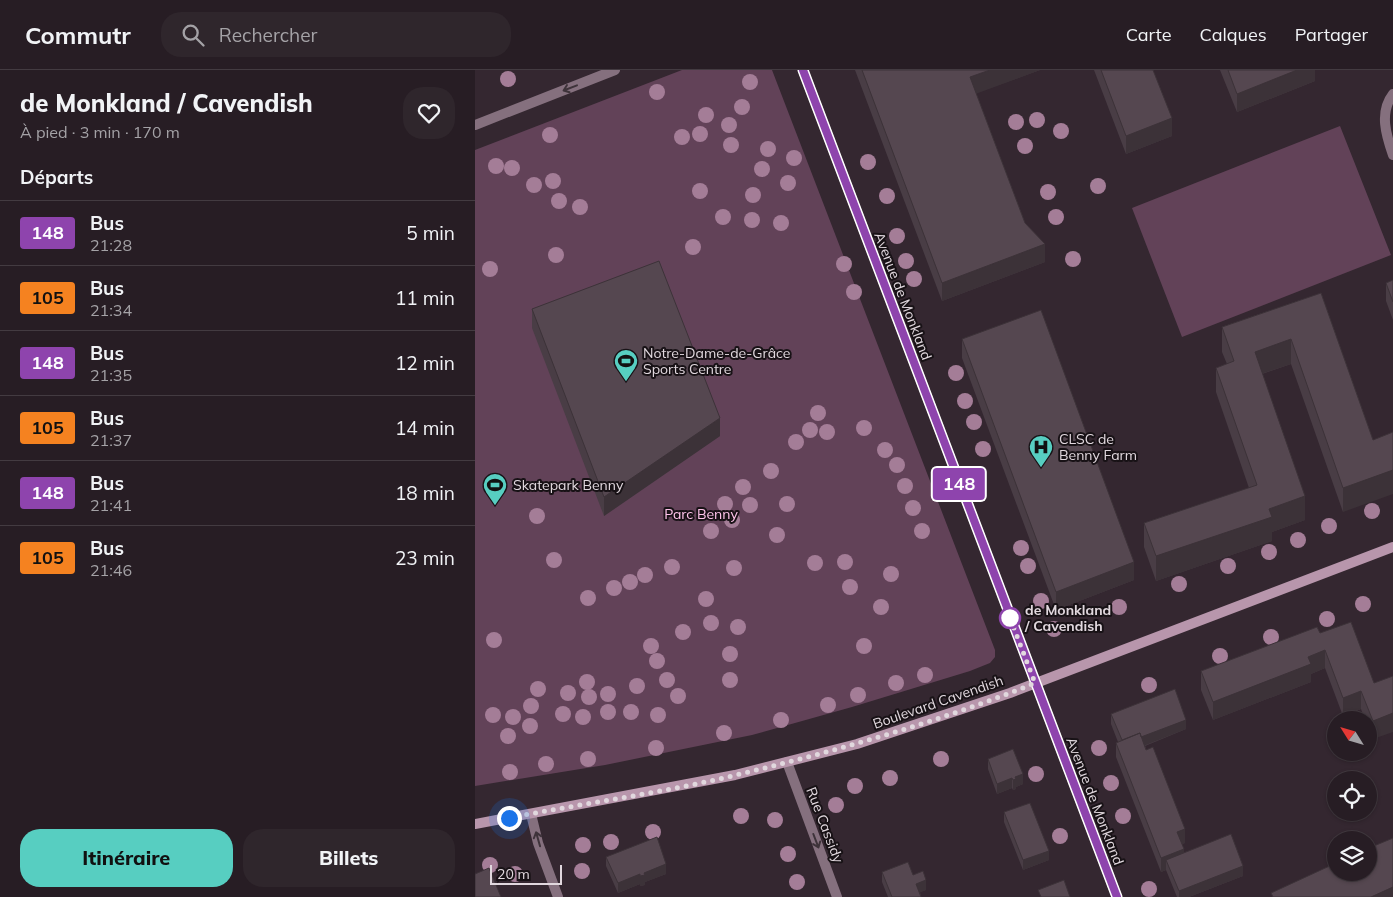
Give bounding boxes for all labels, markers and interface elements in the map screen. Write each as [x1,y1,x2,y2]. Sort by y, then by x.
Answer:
search box [161,12,511,57]
text: Commutr [25,20,131,50]
icon: search [179,21,207,49]
text: Rechercher [219,23,318,47]
text: Carte [1126,23,1172,46]
text: Calques [1200,23,1267,46]
text: Partager [1295,23,1368,46]
one-way arrow [563,84,578,93]
button: heart [403,87,455,139]
text: de Monkland / Cavendish [20,88,313,118]
text: À pied · 3 min · 170 m [20,122,180,142]
text: Départs [20,165,93,189]
text: Bus [90,211,124,235]
text: 148 [31,221,64,244]
text: 5 min [406,221,455,245]
street label: Avenue de Monkland [870,229,936,363]
text: 21:28 [90,235,132,255]
text: Bus [90,276,124,300]
text: 105 [31,286,64,309]
text: 11 min [395,286,455,310]
text: 21:34 [90,300,132,320]
text: Bus [90,341,124,365]
place label: Notre-Dame-de-Grâce Sports Centre [643,344,790,378]
sports icon: Notre-Dame-de-Grâce Sports Centre [613,348,639,382]
text: 148 [31,351,64,374]
text: 12 min [395,351,455,375]
text: 21:35 [90,365,132,385]
text: Bus [90,406,124,430]
text: 105 [31,416,64,439]
text: 14 min [395,416,455,440]
text: 21:37 [90,430,132,450]
place label: CLSC de Benny Farm [1059,430,1137,464]
hospital icon: CLSC de Benny Farm [1028,434,1054,468]
line badge: 148 [930,468,988,500]
text: Bus [90,471,124,495]
sports icon: Skatepark Benny [482,472,508,506]
text: 148 [943,472,975,495]
place label: Skatepark Benny [513,476,624,494]
text: 148 [31,481,64,504]
text: 18 min [395,481,455,505]
text: 21:41 [90,495,132,515]
park label: Parc Benny [664,505,738,523]
text: Bus [90,536,124,560]
text: 105 [31,546,64,569]
text: 23 min [395,546,455,570]
text: 21:46 [90,560,132,580]
place label: de Monkland / Cavendish [1024,601,1111,635]
marker: de Monkland / Cavendish [999,607,1021,629]
street label: Boulevard Cavendish [870,671,1006,733]
north arrow [1327,711,1377,761]
map controls [1327,711,1377,881]
street label: Avenue de Monkland [1062,734,1128,868]
button: locate [1327,771,1377,821]
street label: Rue Cassidy [802,785,848,866]
your location [497,806,522,831]
button: Itinéraire [20,829,233,887]
button: Billets [243,829,455,887]
button: layers [1327,831,1377,881]
one-way arrow [532,832,542,848]
one-way arrow [812,833,821,848]
scale bar [490,862,563,885]
text: 20 m [497,865,530,883]

